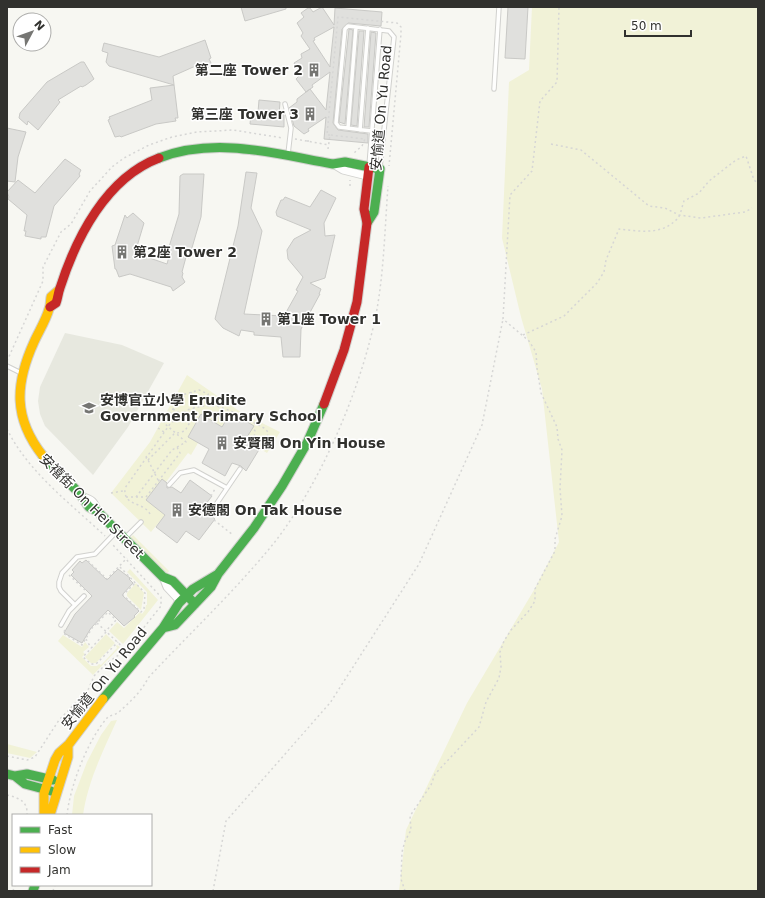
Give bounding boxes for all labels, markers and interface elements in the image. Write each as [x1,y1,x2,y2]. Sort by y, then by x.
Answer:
north arrow [12,12,52,52]
scale bar [625,12,691,38]
text: N [31,18,47,34]
text: 50 m [631,19,662,33]
street label: 安愉道 On Yu Road [368,44,394,172]
place label: 第二座 Tower 2 [195,62,303,78]
building icon: 第二座 Tower 2 [306,62,322,78]
place label: 第三座 Tower 3 [191,106,299,122]
building icon: 第三座 Tower 3 [302,106,318,122]
building icon: 第2座 Tower 2 [114,244,130,260]
place label: 第2座 Tower 2 [133,244,237,260]
building icon: 第1座 Tower 1 [258,311,274,327]
place label: 第1座 Tower 1 [277,311,381,327]
place label: 安博官立小學 Erudite Government Primary School [100,392,322,424]
school or university icon: 安博官立小學 Erudite Government Primary School [81,400,97,416]
building icon: 安賢閣 On Yin House [214,435,230,451]
place label: 安賢閣 On Yin House [233,435,386,451]
street label: 安禧街 On Hei Street [37,451,148,562]
building icon: 安德閣 On Tak House [169,502,185,518]
place label: 安德閣 On Tak House [188,502,342,518]
street label: 安愉道 On Yu Road [58,624,150,732]
legend [12,814,152,886]
text: Fast [48,823,72,837]
text: Slow [48,843,76,857]
text: Jam [47,863,71,877]

